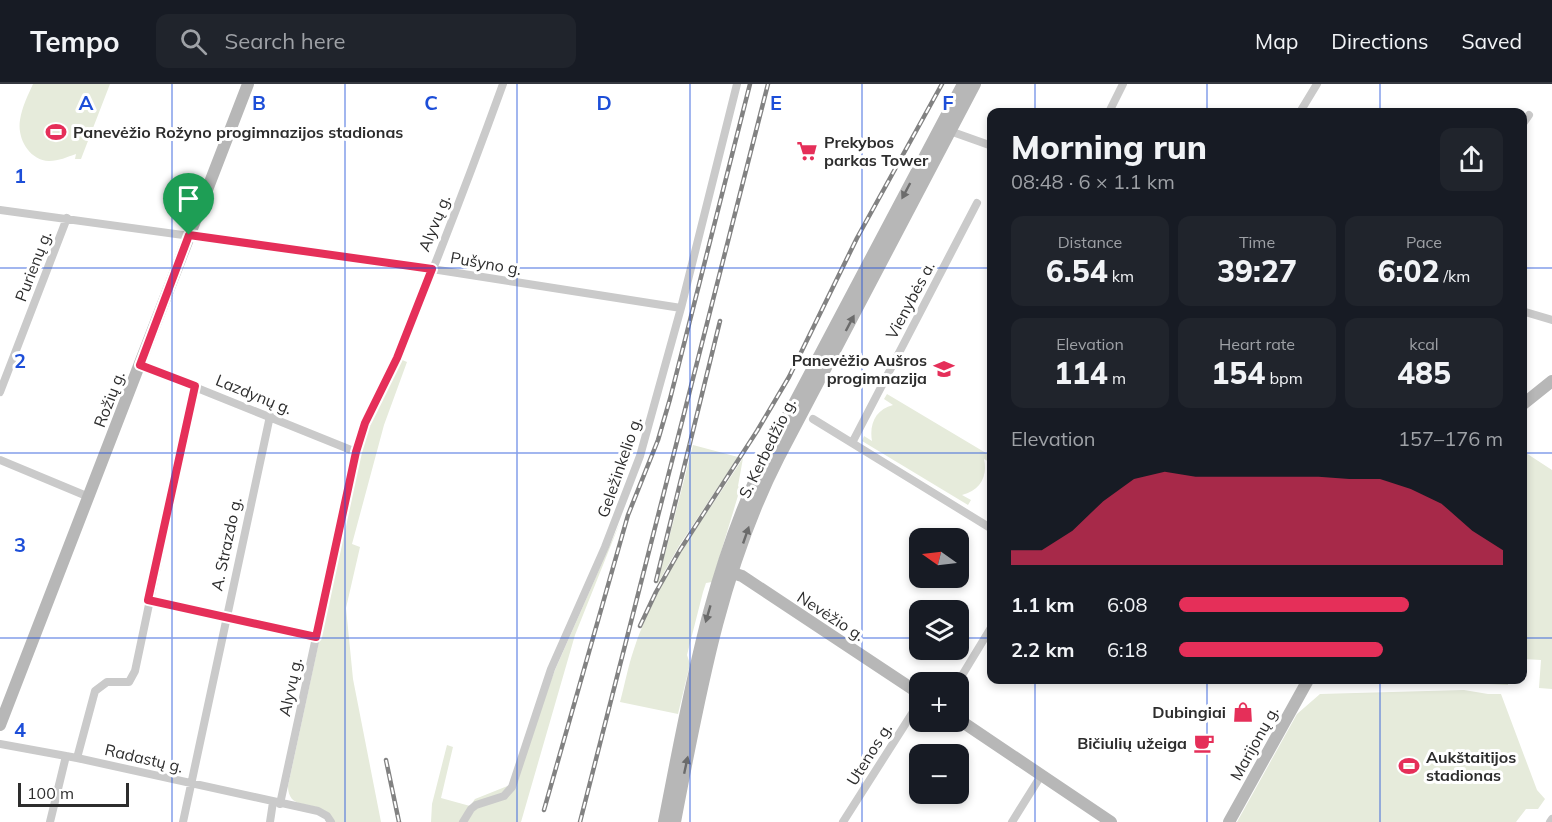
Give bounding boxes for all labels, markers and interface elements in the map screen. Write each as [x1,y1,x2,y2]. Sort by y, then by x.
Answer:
search box [156,14,576,68]
text: Tempo [30,24,120,59]
icon: search [177,25,210,58]
text: Search here [225,27,346,55]
text: Map [1255,28,1298,54]
text: Directions [1331,28,1428,54]
text: Saved [1461,28,1522,54]
text: A [79,90,94,115]
text: B [252,90,266,115]
text: C [424,90,438,115]
text: D [596,90,612,115]
text: E [770,90,782,115]
text: F [942,90,954,115]
sports icon: Panevėžio Rožyno progimnazijos stadionas [44,120,68,144]
place label: Panevėžio Rožyno progimnazijos stadionas [73,122,403,142]
text: Morning run [1011,126,1207,167]
button: share [1440,128,1503,191]
place label: Prekybos parkas Tower [824,132,929,170]
supermarket icon: Prekybos parkas Tower [795,139,819,163]
text: 1 [14,163,26,188]
text: 08:48 · 6 × 1.1 km [1011,169,1175,194]
pin [163,173,214,235]
icon: arrive [172,182,205,215]
one-way arrow [901,183,911,200]
street label: Alyvų g. [414,192,454,254]
street label: Purienų g. [10,228,56,304]
text: Distance [1058,232,1122,252]
text: Time [1239,232,1275,252]
text: Pace [1406,232,1442,252]
street label: Pušyno g. [449,247,523,279]
text: 6.54 [1046,252,1108,290]
text: 39:27 [1217,252,1297,290]
text: 6:02 [1378,252,1439,290]
street label: Vienybės a. [881,258,939,342]
text: km [1108,266,1134,286]
text: /km [1439,266,1470,286]
one-way arrow [845,314,855,331]
text: Elevation [1056,334,1124,354]
text: Heart rate [1219,334,1295,354]
text: kcal [1409,334,1439,354]
text: 2 [14,348,26,373]
place label: Panevėžio Aušros progimnazija [792,350,927,388]
text: 114 [1054,354,1108,392]
text: 154 [1211,354,1265,392]
text: 485 [1397,354,1451,392]
school or university icon: Panevėžio Aušros progimnazija [932,357,956,381]
street label: Rožių g. [89,368,129,430]
text: m [1108,368,1126,388]
text: bpm [1265,368,1303,388]
street label: Lazdynų g. [213,370,295,418]
street label: S. Kerbedžio g. [734,395,800,501]
street label: Geležinkelio g. [592,414,646,520]
text: Elevation [1011,426,1096,451]
text: 157–176 m [1398,426,1503,451]
street label: A. Strazdo g. [206,495,246,593]
one-way arrow [741,526,751,544]
north arrow [909,528,969,588]
map controls [909,528,969,804]
text: 3 [14,532,26,557]
street label: Nevėžio g. [794,587,868,645]
text: 1.1 km [1011,592,1074,617]
text: 6:08 [1107,592,1148,617]
button: layers [909,600,969,660]
one-way arrow [703,605,713,623]
text: 2.2 km [1011,637,1074,662]
text: 6:18 [1107,637,1148,662]
street label: Alyvų g. [274,656,306,718]
button: + [909,672,969,732]
shop icon: Dubingiai [1231,700,1255,724]
place label: Dubingiai [1152,702,1226,722]
street label: Marijonų g. [1225,702,1283,784]
text: 4 [14,717,26,742]
street label: Utenos g. [842,719,896,789]
cafe icon: Bičiulių užeiga [1192,731,1216,755]
place label: Bičiulių užeiga [1077,733,1187,753]
street label: Radastų g. [103,739,185,777]
button: − [909,744,969,804]
place label: Aukštaitijos stadionas [1426,747,1516,785]
sports icon: Aukštaitijos stadionas [1397,754,1421,778]
one-way arrow [682,755,691,774]
scale bar [18,780,129,808]
text: 100 m [27,783,74,803]

